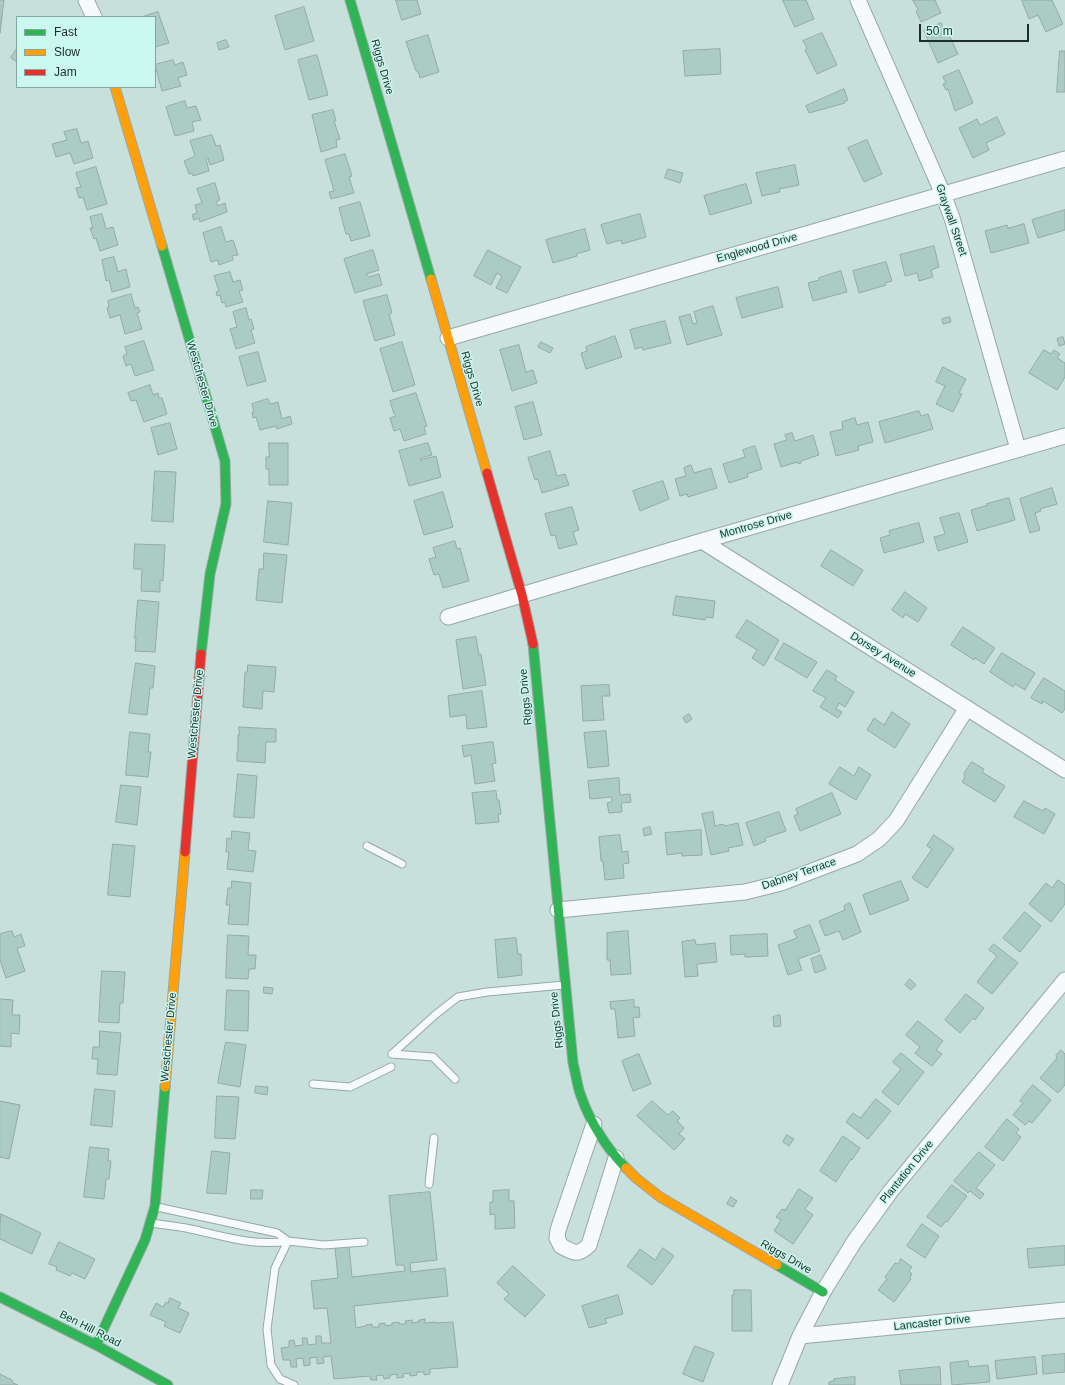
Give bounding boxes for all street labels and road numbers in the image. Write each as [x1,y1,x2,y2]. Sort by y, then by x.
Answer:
street label: Riggs Drive [368,38,396,96]
street label: Graywall Street [933,182,969,258]
street label: Englewood Drive [715,230,799,266]
street label: Westchester Drive [183,339,221,429]
street label: Riggs Drive [458,350,486,408]
street label: Montrose Drive [718,508,794,542]
street label: Dorsey Avenue [848,630,918,680]
street label: Riggs Drive [517,668,535,726]
street label: Westchester Drive [186,669,206,759]
street label: Dabney Terrace [760,855,838,893]
street label: Riggs Drive [547,991,567,1049]
street label: Westchester Drive [159,992,179,1082]
street label: Plantation Drive [877,1138,937,1206]
street label: Riggs Drive [758,1237,814,1277]
street label: Ben Hill Road [57,1308,123,1350]
street label: Lancaster Drive [893,1312,971,1334]

